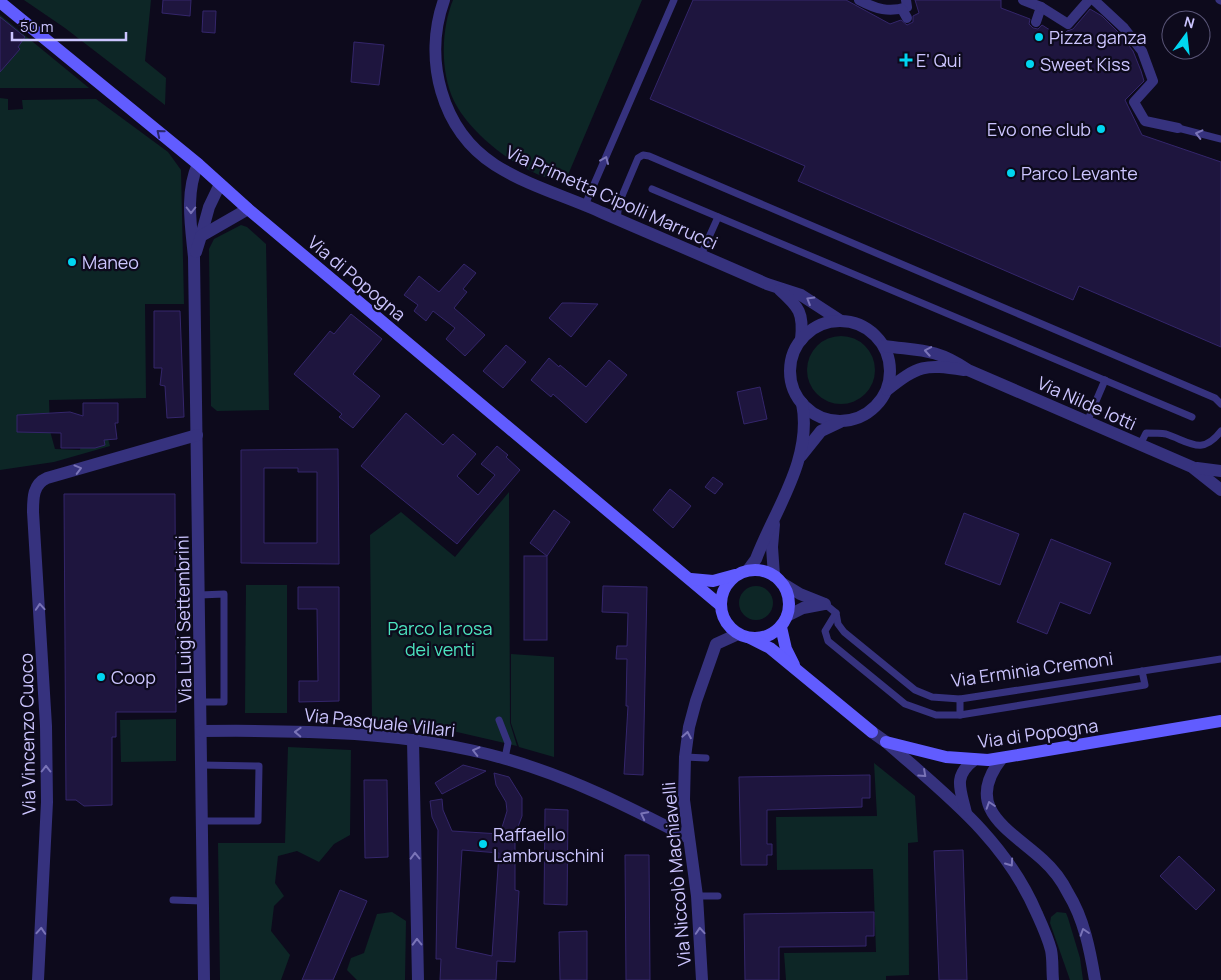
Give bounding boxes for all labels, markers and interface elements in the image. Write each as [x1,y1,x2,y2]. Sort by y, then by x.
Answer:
scale bar [12,10,126,42]
north arrow [1161,10,1211,60]
text: N [1182,11,1197,32]
text: 50 m [20,16,54,37]
place label: Pizza ganza [1049,25,1147,49]
marker: Pizza ganza [1033,31,1045,43]
place label: E' Qui [916,48,962,72]
place label: Sweet Kiss [1040,52,1130,76]
marker: E' Qui [900,54,912,66]
marker: Sweet Kiss [1024,58,1036,70]
place label: Evo one club [987,117,1091,141]
marker: Evo one club [1095,123,1107,135]
one-way arrow [1196,129,1204,139]
one-way arrow [157,131,166,139]
street label: Via Primetta Cipolli Marrucci [502,139,722,255]
one-way arrow [598,156,609,165]
place label: Parco Levante [1021,161,1138,185]
marker: Parco Levante [1005,167,1017,179]
one-way arrow [186,206,196,214]
street label: Via di Popogna [303,230,411,326]
place label: Maneo [82,250,139,274]
marker: Maneo [66,256,78,268]
one-way arrow [807,297,816,307]
one-way arrow [924,347,932,357]
street label: Via Nilde Iotti [1034,370,1140,436]
one-way arrow [74,465,82,475]
street label: Via Luigi Settembrini [170,535,196,703]
one-way arrow [34,602,45,610]
park label: Parco la rosa dei venti [388,616,492,661]
street label: Via Erminia Cremoni [950,646,1114,692]
street label: Via Vincenzo Cuoco [14,653,40,815]
place label: Coop [111,665,156,689]
marker: Coop [95,671,107,683]
street label: Via Pasquale Villari [303,702,457,742]
street label: Via di Popogna [976,713,1100,753]
one-way arrow [293,727,301,737]
one-way arrow [682,731,692,739]
one-way arrow [473,747,481,757]
one-way arrow [41,765,52,773]
one-way arrow [917,768,926,777]
street label: Via Niccolò Machiavelli [656,781,696,967]
one-way arrow [986,801,996,809]
one-way arrow [640,811,649,821]
place label: Raffaello Lambruschini [493,822,605,867]
marker: Raffaello Lambruschini [477,838,489,850]
one-way arrow [410,852,420,860]
one-way arrow [1004,857,1013,867]
one-way arrow [35,927,46,935]
one-way arrow [695,927,706,935]
one-way arrow [1080,929,1090,937]
one-way arrow [412,938,422,946]

